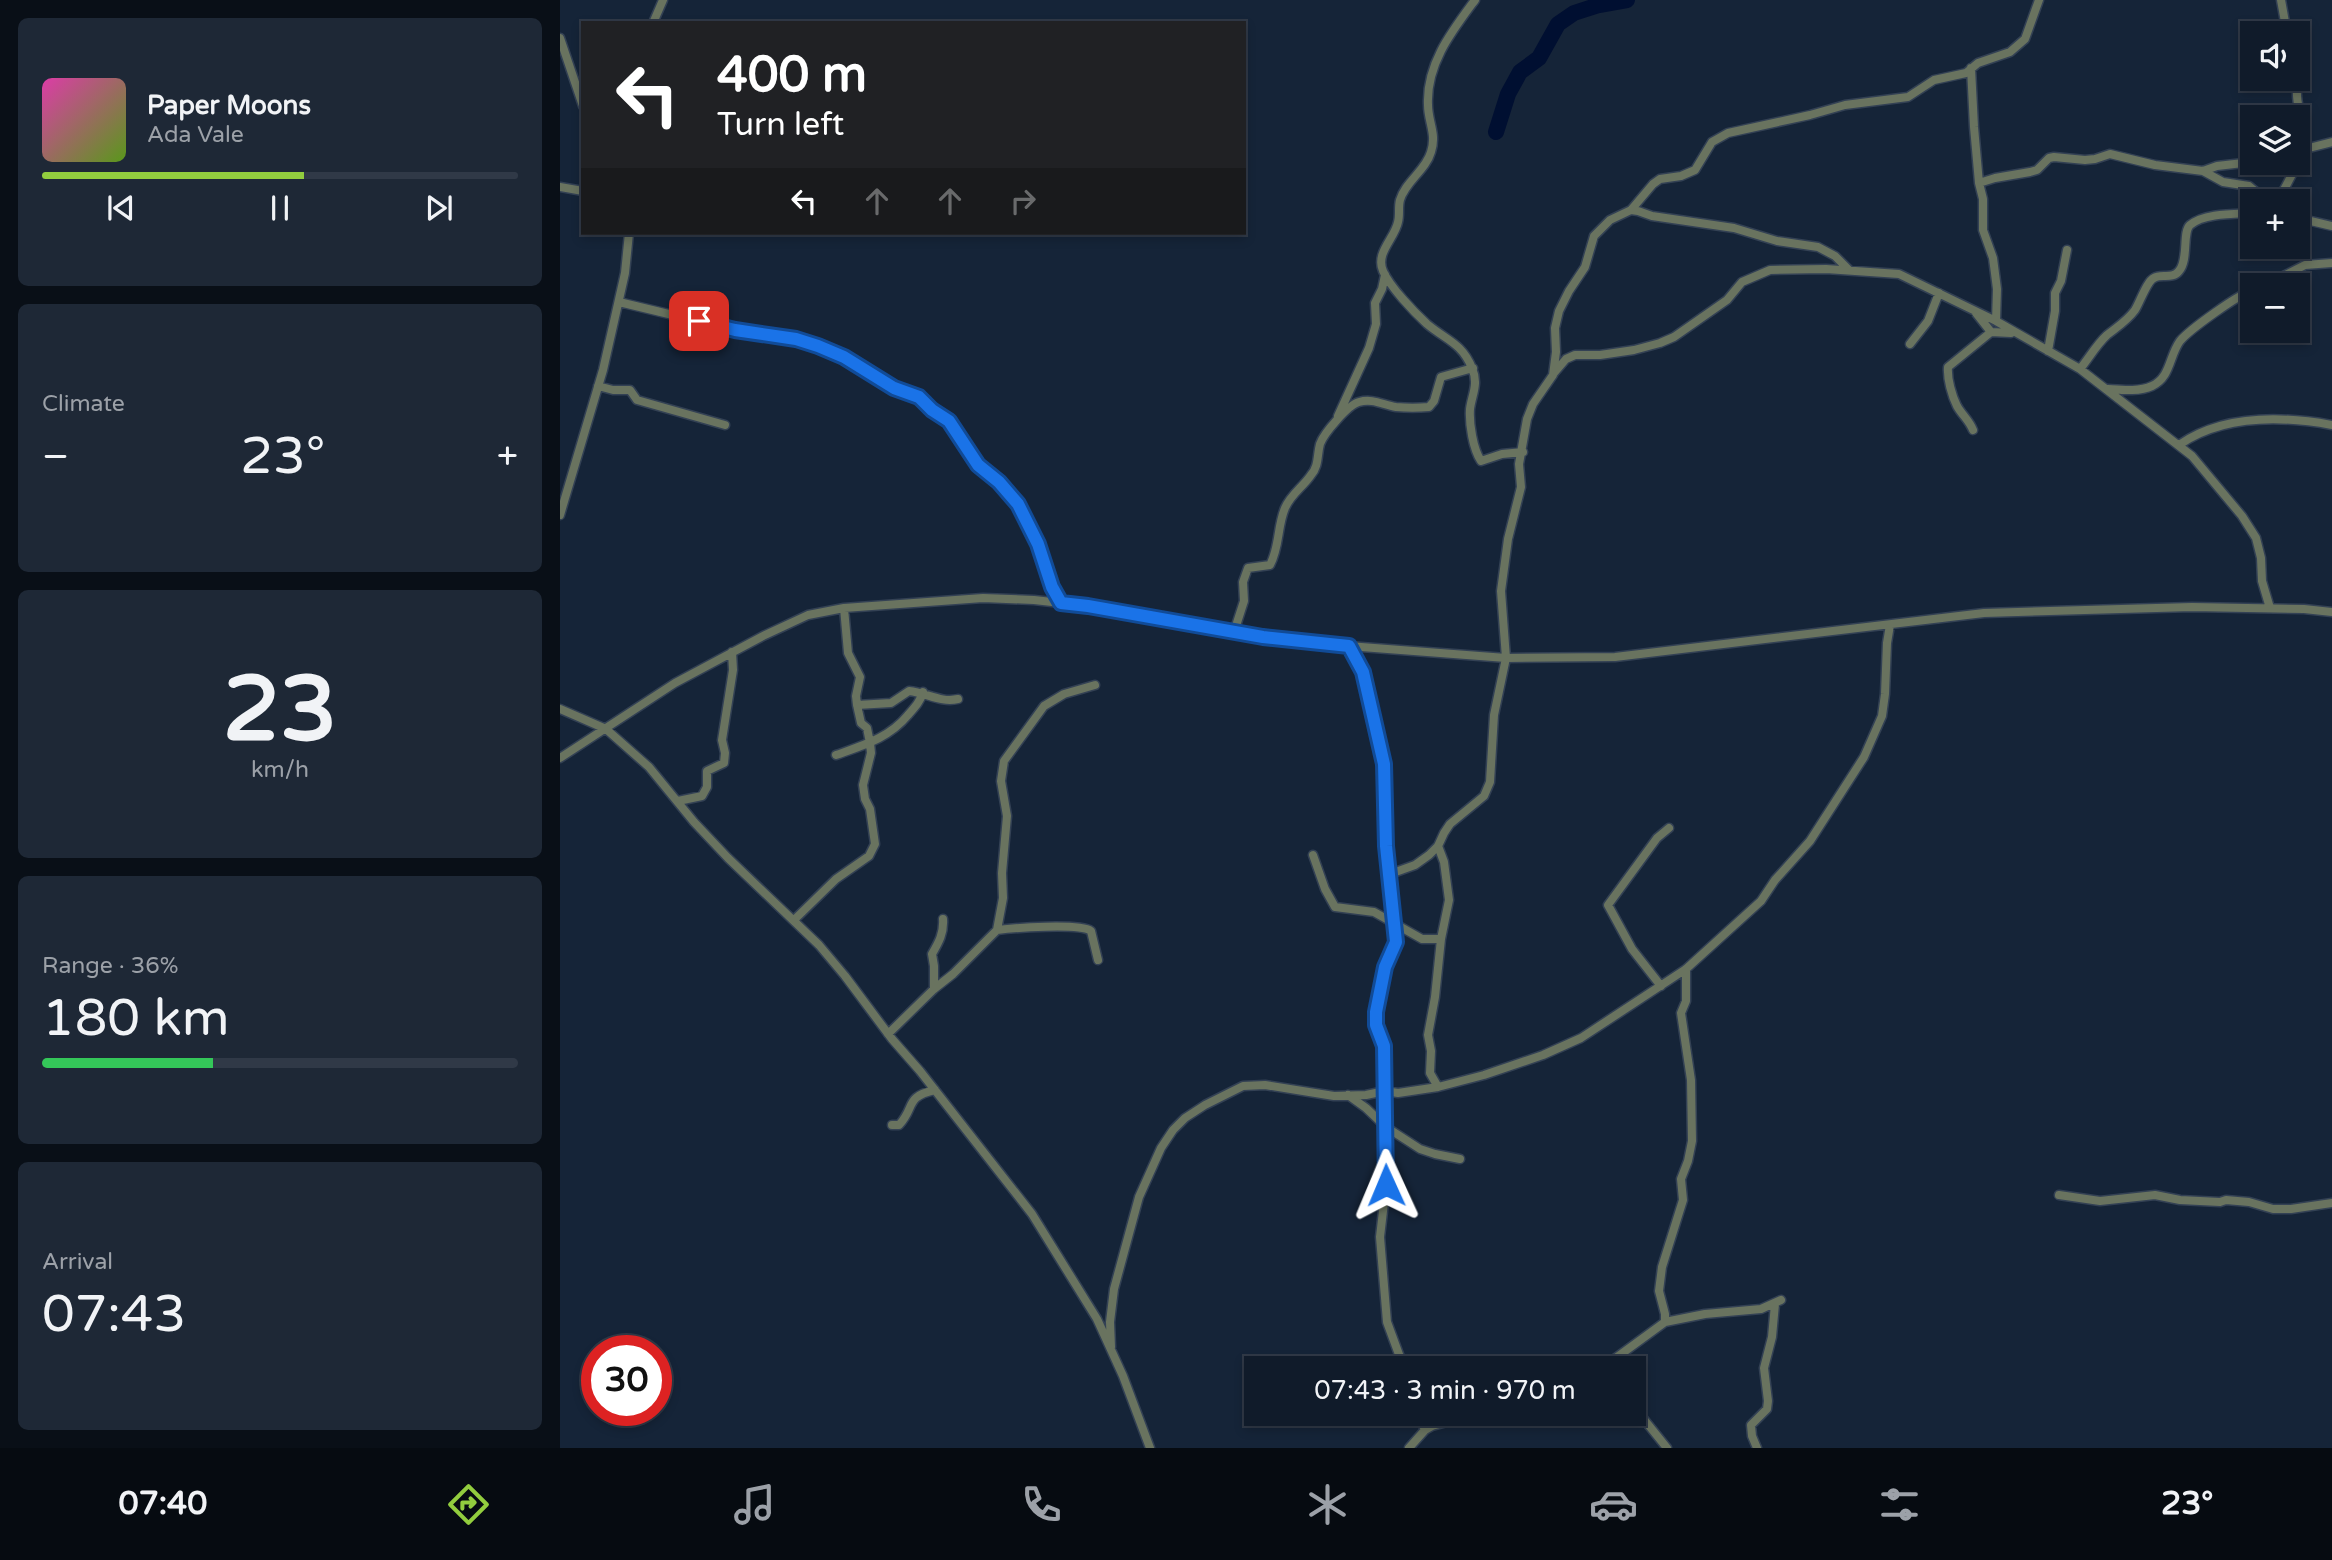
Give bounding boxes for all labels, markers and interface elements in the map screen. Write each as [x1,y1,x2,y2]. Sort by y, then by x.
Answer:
map controls [2240,21,2310,343]
button: sound [2240,21,2310,91]
text: 400 m [717,46,867,105]
icon: left [602,49,693,140]
text: Paper Moons [147,90,311,121]
button: layers [2240,105,2310,175]
text: Turn left [717,106,844,144]
text: Ada Vale [147,121,244,149]
icon: left [785,182,823,220]
icon: ahead [858,182,896,220]
icon: ahead [931,182,969,220]
icon: right [1004,182,1042,220]
icon: previous [102,189,140,227]
icon: pause [261,189,299,227]
icon: next [420,189,458,227]
button: + [2240,189,2310,259]
button: − [2240,273,2310,343]
pin [669,291,729,351]
icon: arrive [680,302,718,340]
text: Climate [42,390,125,418]
text: 23° [240,425,325,488]
text: − [42,434,69,480]
text: + [497,434,518,480]
text: 23 [223,655,337,765]
text: km/h [251,756,309,784]
text: Range · 36% [42,952,178,980]
text: 180 km [42,987,230,1050]
position arrow [1349,1148,1423,1222]
text: Arrival [42,1248,113,1276]
text: 07:43 [42,1283,186,1346]
speed limit sign: 30 [581,1335,672,1426]
text: 07:43 · 3 min · 970 m [1314,1375,1576,1406]
icon: directions [444,1480,493,1529]
icon: music [730,1480,779,1529]
icon: phone [1017,1480,1066,1529]
icon: climate [1303,1480,1352,1529]
icon: car [1589,1480,1638,1529]
icon: filters [1875,1480,1924,1529]
text: 07:40 [119,1485,207,1523]
text: 23° [2161,1485,2213,1523]

